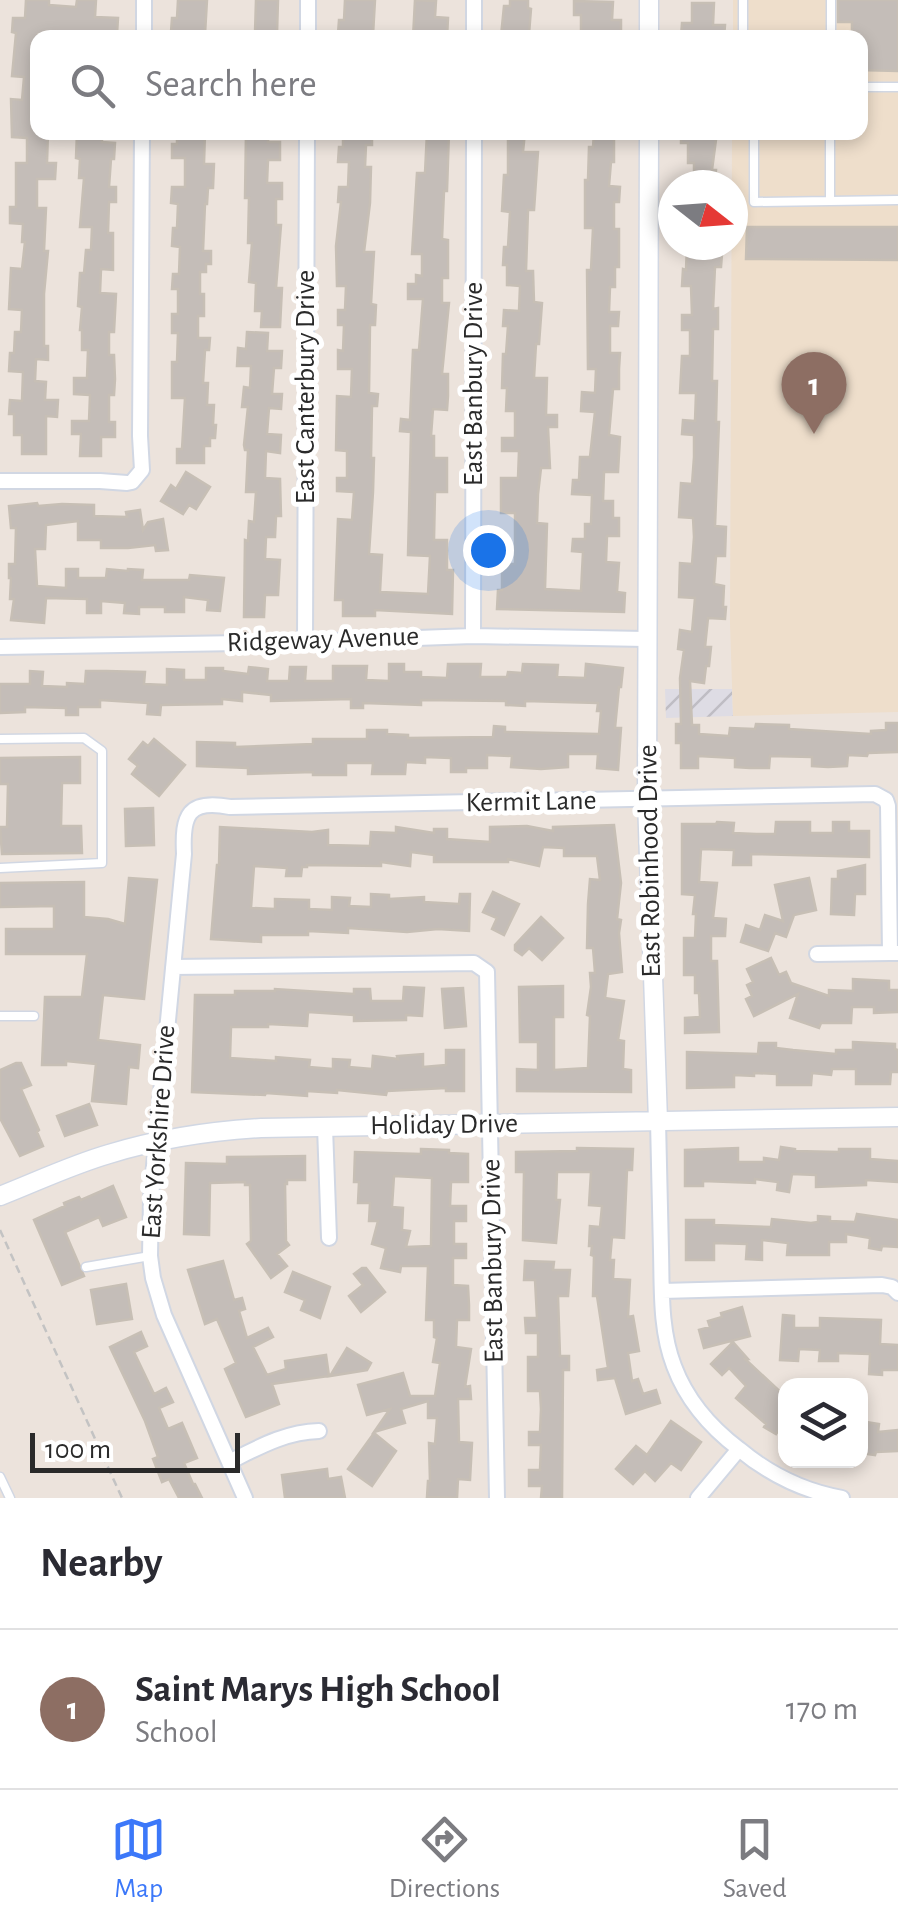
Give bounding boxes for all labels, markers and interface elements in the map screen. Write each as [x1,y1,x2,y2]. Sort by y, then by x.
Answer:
search box [30,30,868,140]
icon: search [65,58,120,113]
text: Search here [145,66,317,104]
north arrow [658,170,748,260]
street label: East Canterbury Drive [292,270,320,504]
street label: East Banbury Drive [460,282,488,486]
pin: 1 [782,352,846,434]
your location [463,525,514,576]
street label: Ridgeway Avenue [226,623,420,657]
street label: East Robinhood Drive [634,744,666,978]
street label: Kermit Lane [465,787,597,817]
street label: East Yorkshire Drive [138,1024,180,1240]
street label: Holiday Drive [370,1110,518,1140]
street label: East Banbury Drive [477,1159,509,1363]
map controls [778,1378,868,1468]
button: layers [778,1378,868,1468]
scale bar [30,1428,240,1472]
text: 100 m [45,1436,111,1464]
text: Nearby [40,1542,163,1584]
text: Saint Marys High School [135,1671,501,1709]
text: 1 [67,1693,78,1725]
text: 170 m [786,1693,858,1725]
text: School [135,1716,218,1748]
tab: Map [111,1812,166,1906]
tab: Directions [389,1812,500,1906]
tab: Saved [723,1812,787,1906]

